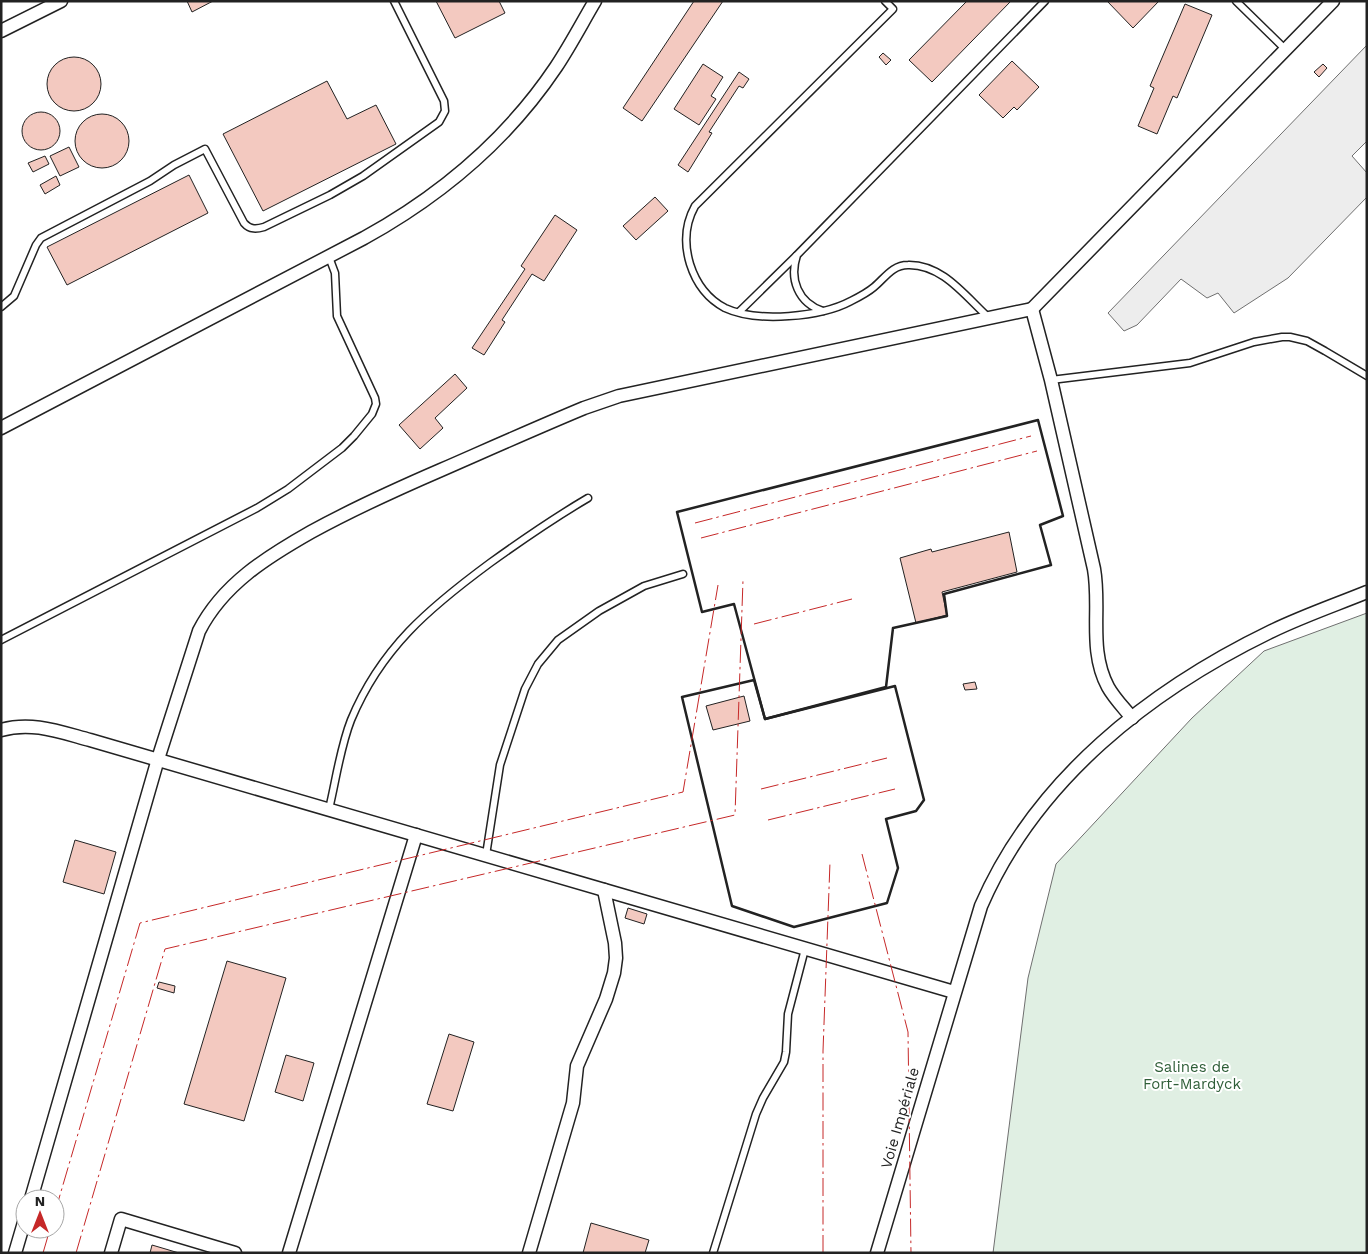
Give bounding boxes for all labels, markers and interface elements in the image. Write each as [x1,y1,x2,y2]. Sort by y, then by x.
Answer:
park label: Salines de Fort-Mardyck [1143,1058,1241,1093]
street label: Voie Impériale [877,1065,923,1171]
north arrow [15,1189,65,1239]
text: N [35,1193,45,1209]

